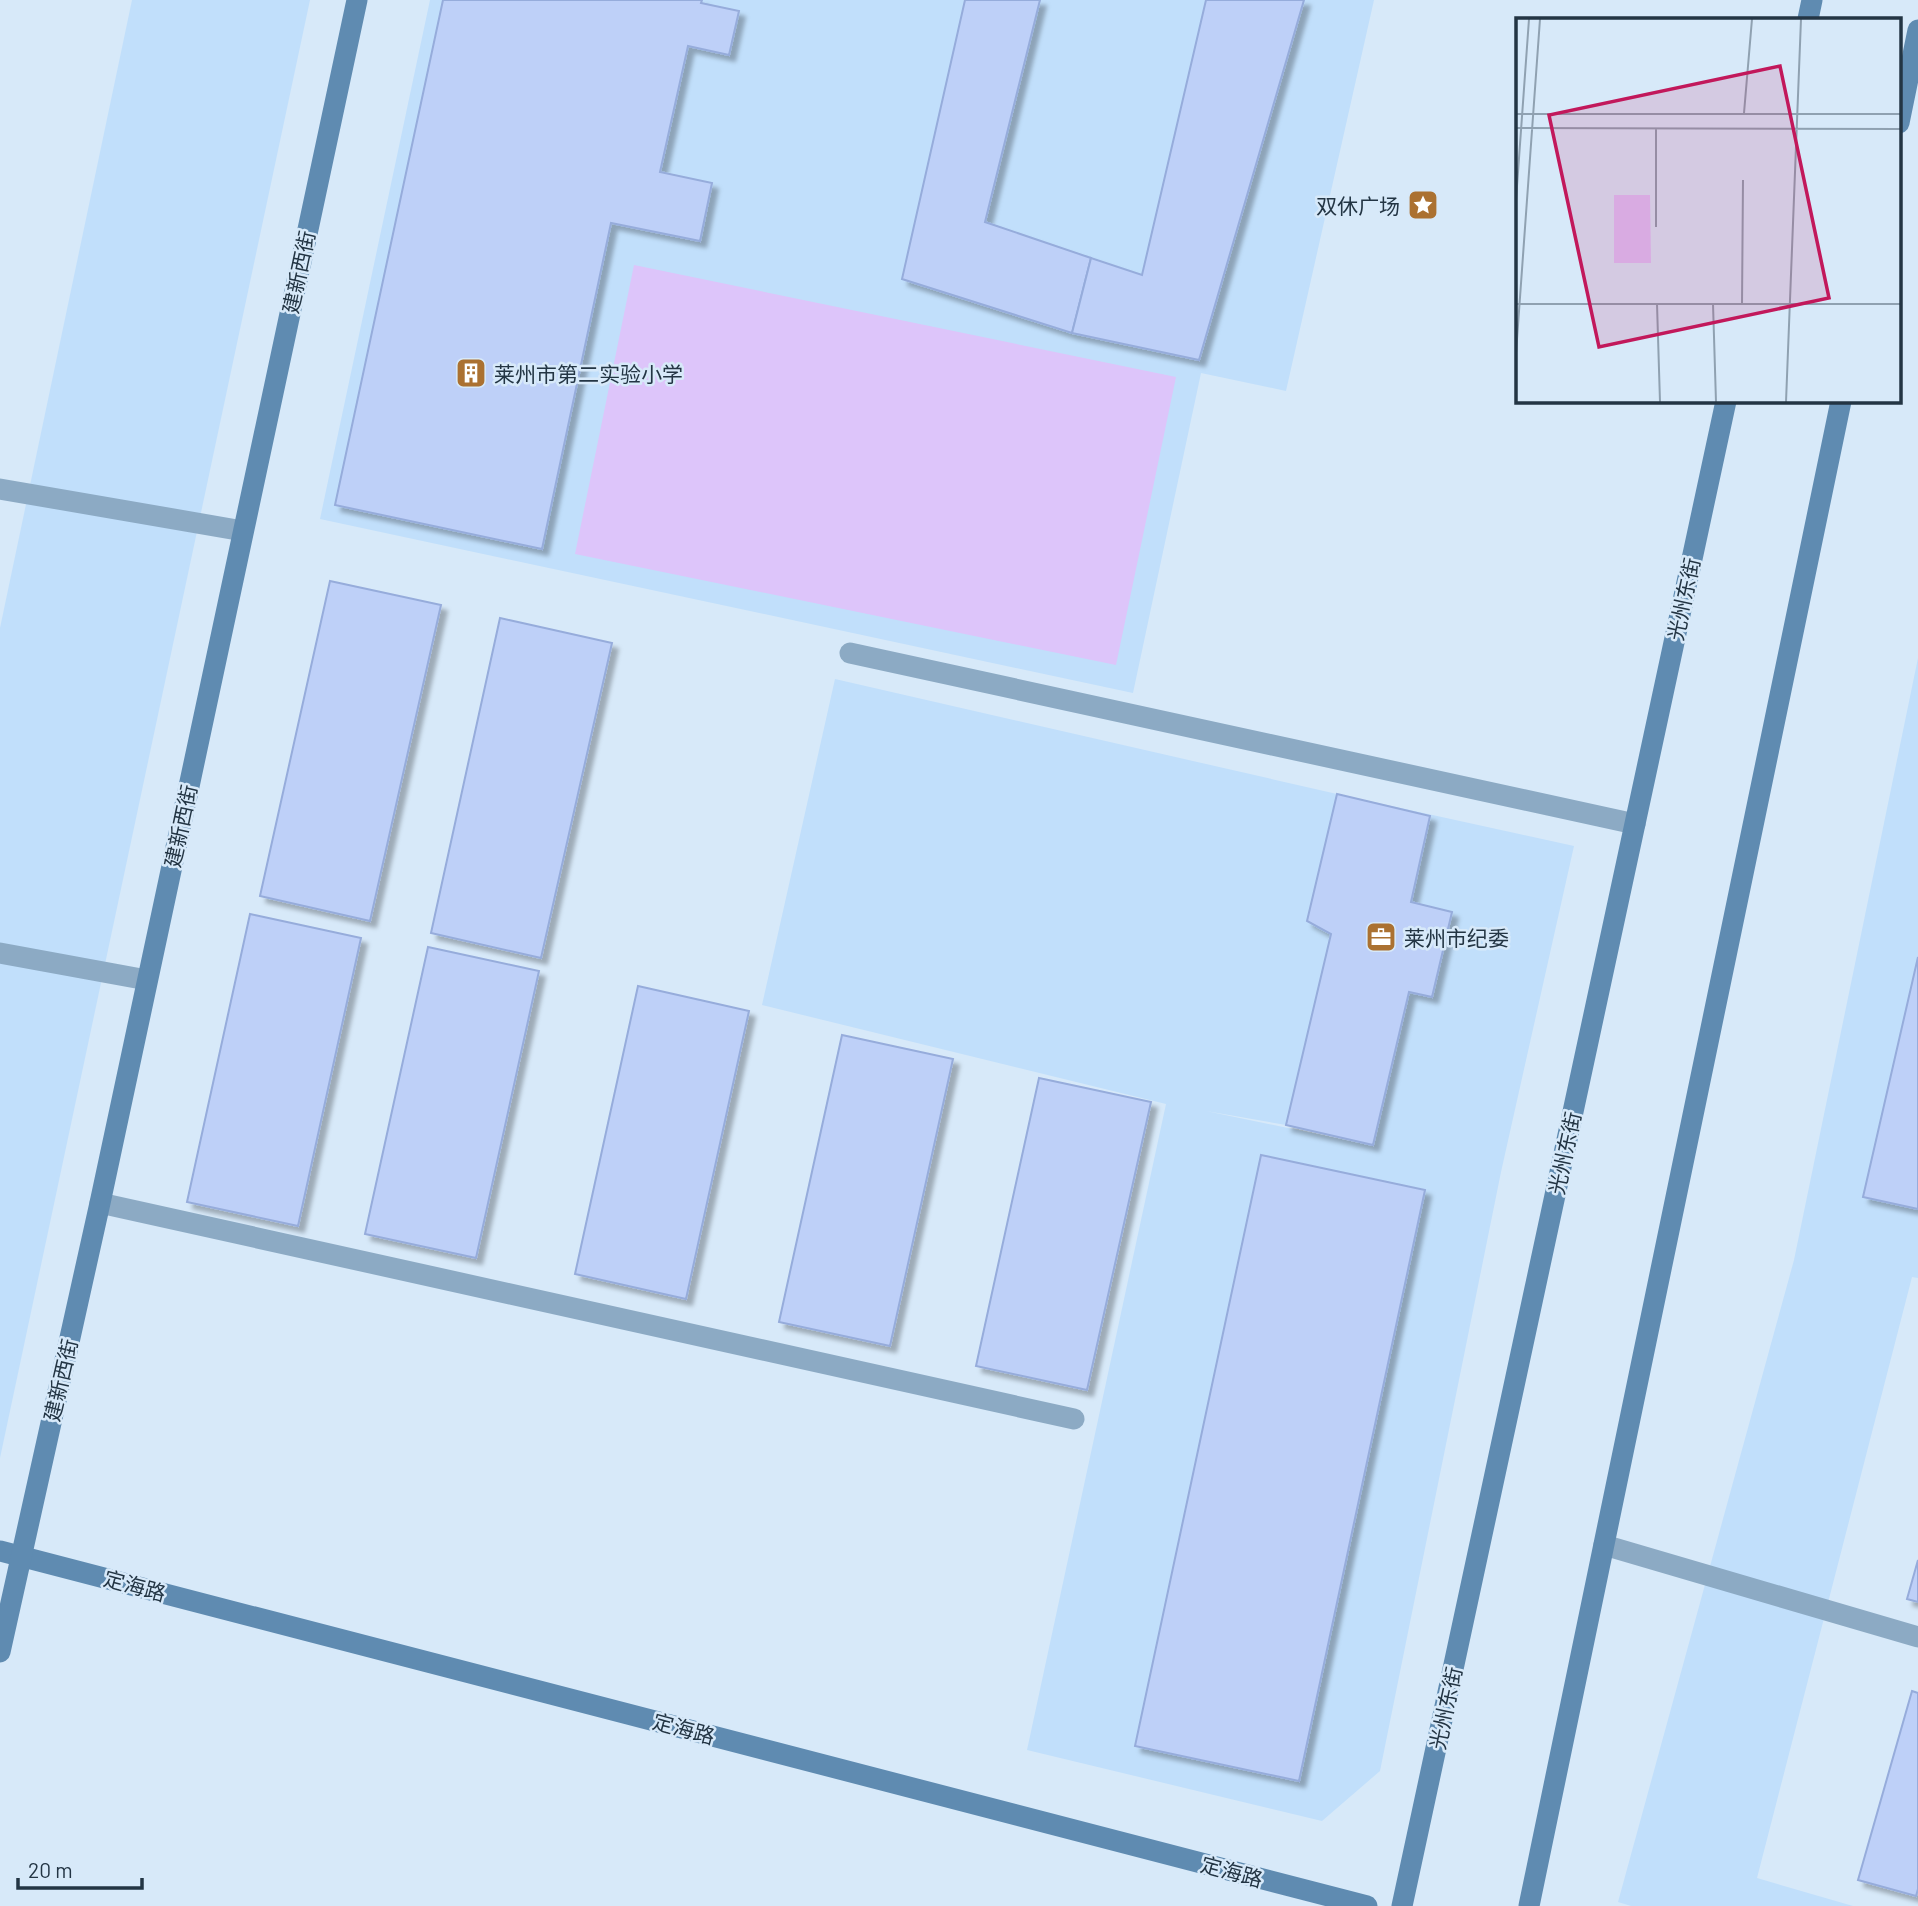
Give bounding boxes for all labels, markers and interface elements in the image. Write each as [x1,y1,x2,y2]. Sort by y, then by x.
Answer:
inset map [1516,18,1900,402]
place icon: 双休广场 [1406,188,1440,222]
place label: 双休广场 [1316,193,1400,218]
street label: 建新西街 [277,228,319,316]
building icon: 莱州市第二实验小学 [454,356,488,390]
place label: 莱州市第二实验小学 [494,361,683,386]
street label: 光州东街 [1662,555,1704,643]
street label: 建新西街 [159,782,201,870]
office icon: 莱州市纪委 [1364,920,1398,954]
place label: 莱州市纪委 [1404,925,1509,950]
street label: 光州东街 [1543,1109,1585,1197]
street label: 建新西街 [38,1336,82,1424]
street label: 定海路 [101,1565,169,1605]
street label: 光州东街 [1424,1664,1466,1752]
street label: 定海路 [650,1708,718,1748]
scale bar [18,1846,142,1890]
street label: 定海路 [1198,1851,1266,1891]
text: 20 m [28,1857,73,1882]

